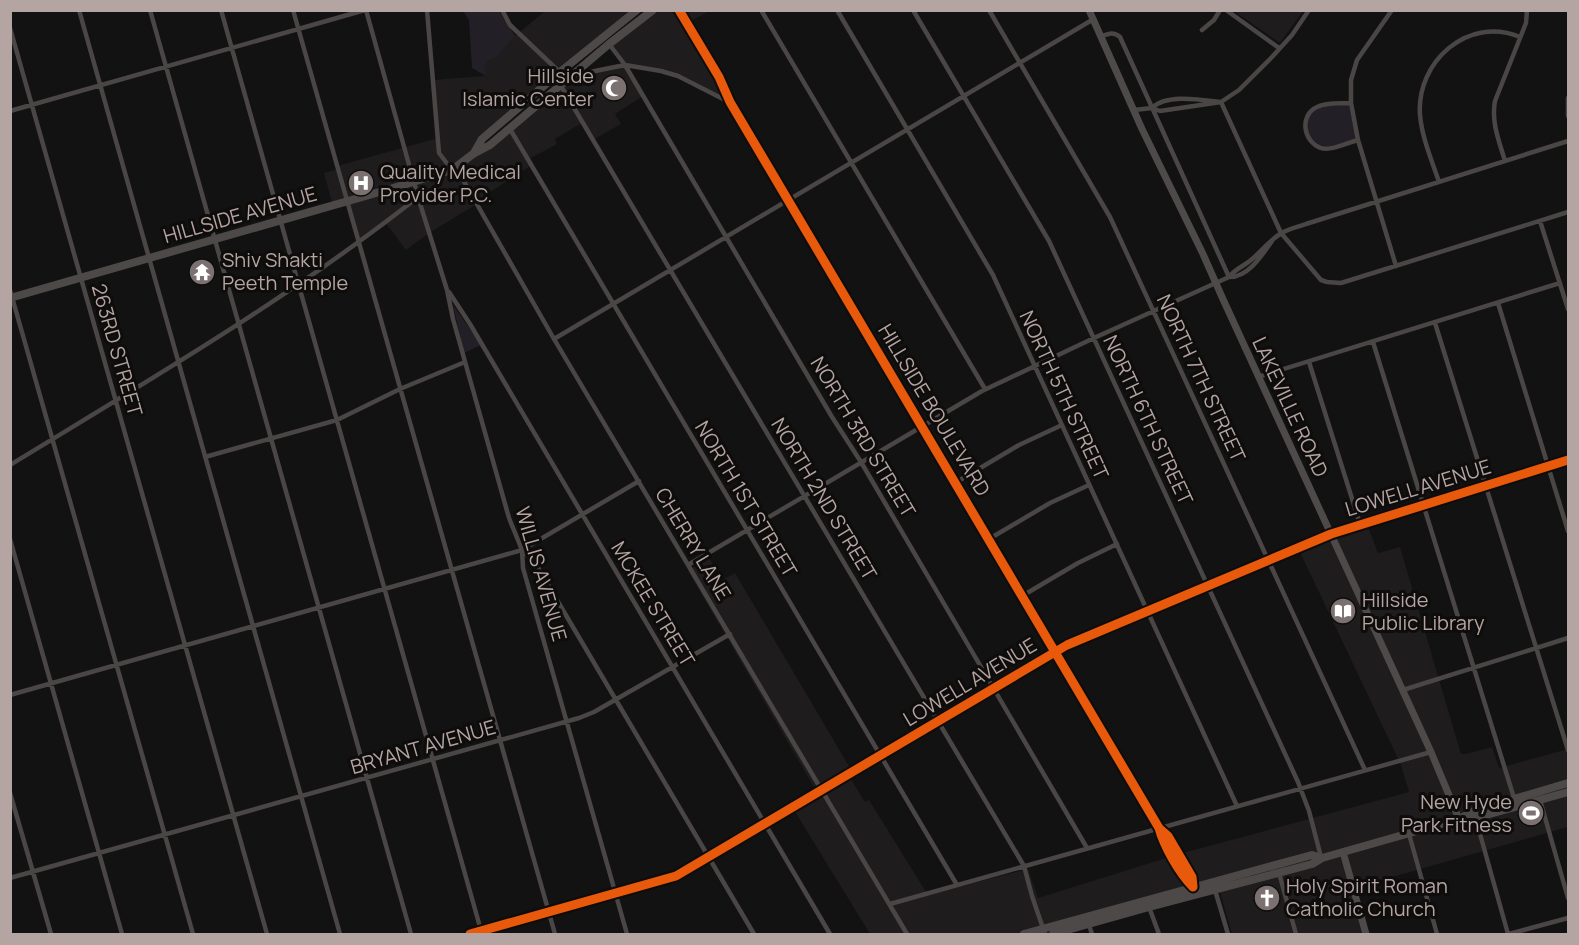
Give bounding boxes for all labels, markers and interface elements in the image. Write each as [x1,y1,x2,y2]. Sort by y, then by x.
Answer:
place label: Hillside Islamic Center [462,62,594,112]
mosque icon: Hillside Islamic Center [599,73,629,103]
place label: Quality Medical Provider P.C. [380,158,521,208]
hospital icon: Quality Medical Provider P.C. [346,168,376,198]
street label: HILLSIDE AVENUE [160,180,320,249]
place label: Shiv Shakti Peeth Temple [222,246,348,296]
temple icon: Shiv Shakti Peeth Temple [187,257,217,287]
street label: 263RD STREET [86,281,149,419]
street label: NORTH 7TH STREET [1151,290,1252,466]
street label: NORTH 5TH STREET [1014,306,1115,484]
street label: HILLSIDE BOULEVARD [872,319,997,501]
street label: NORTH 6TH STREET [1097,331,1200,509]
street label: LAKEVILLE ROAD [1246,332,1335,481]
street label: NORTH 3RD STREET [805,351,922,522]
street label: NORTH 2ND STREET [765,413,884,585]
street label: NORTH 1ST STREET [689,416,804,582]
street label: LOWELL AVENUE [1342,453,1494,523]
street label: CHERRY LANE [649,482,738,605]
street label: WILLIS AVENUE [509,503,574,644]
street label: MCKEE STREET [605,536,701,671]
place label: Hillside Public Library [1362,586,1485,636]
library icon: Hillside Public Library [1328,596,1358,626]
street label: LOWELL AVENUE [898,631,1041,732]
street label: BRYANT AVENUE [347,713,499,780]
place label: New Hyde Park Fitness [1401,788,1512,838]
sports icon: New Hyde Park Fitness [1516,798,1546,828]
place label: Holy Spirit Roman Catholic Church [1286,872,1448,922]
church icon: Holy Spirit Roman Catholic Church [1252,883,1282,913]

